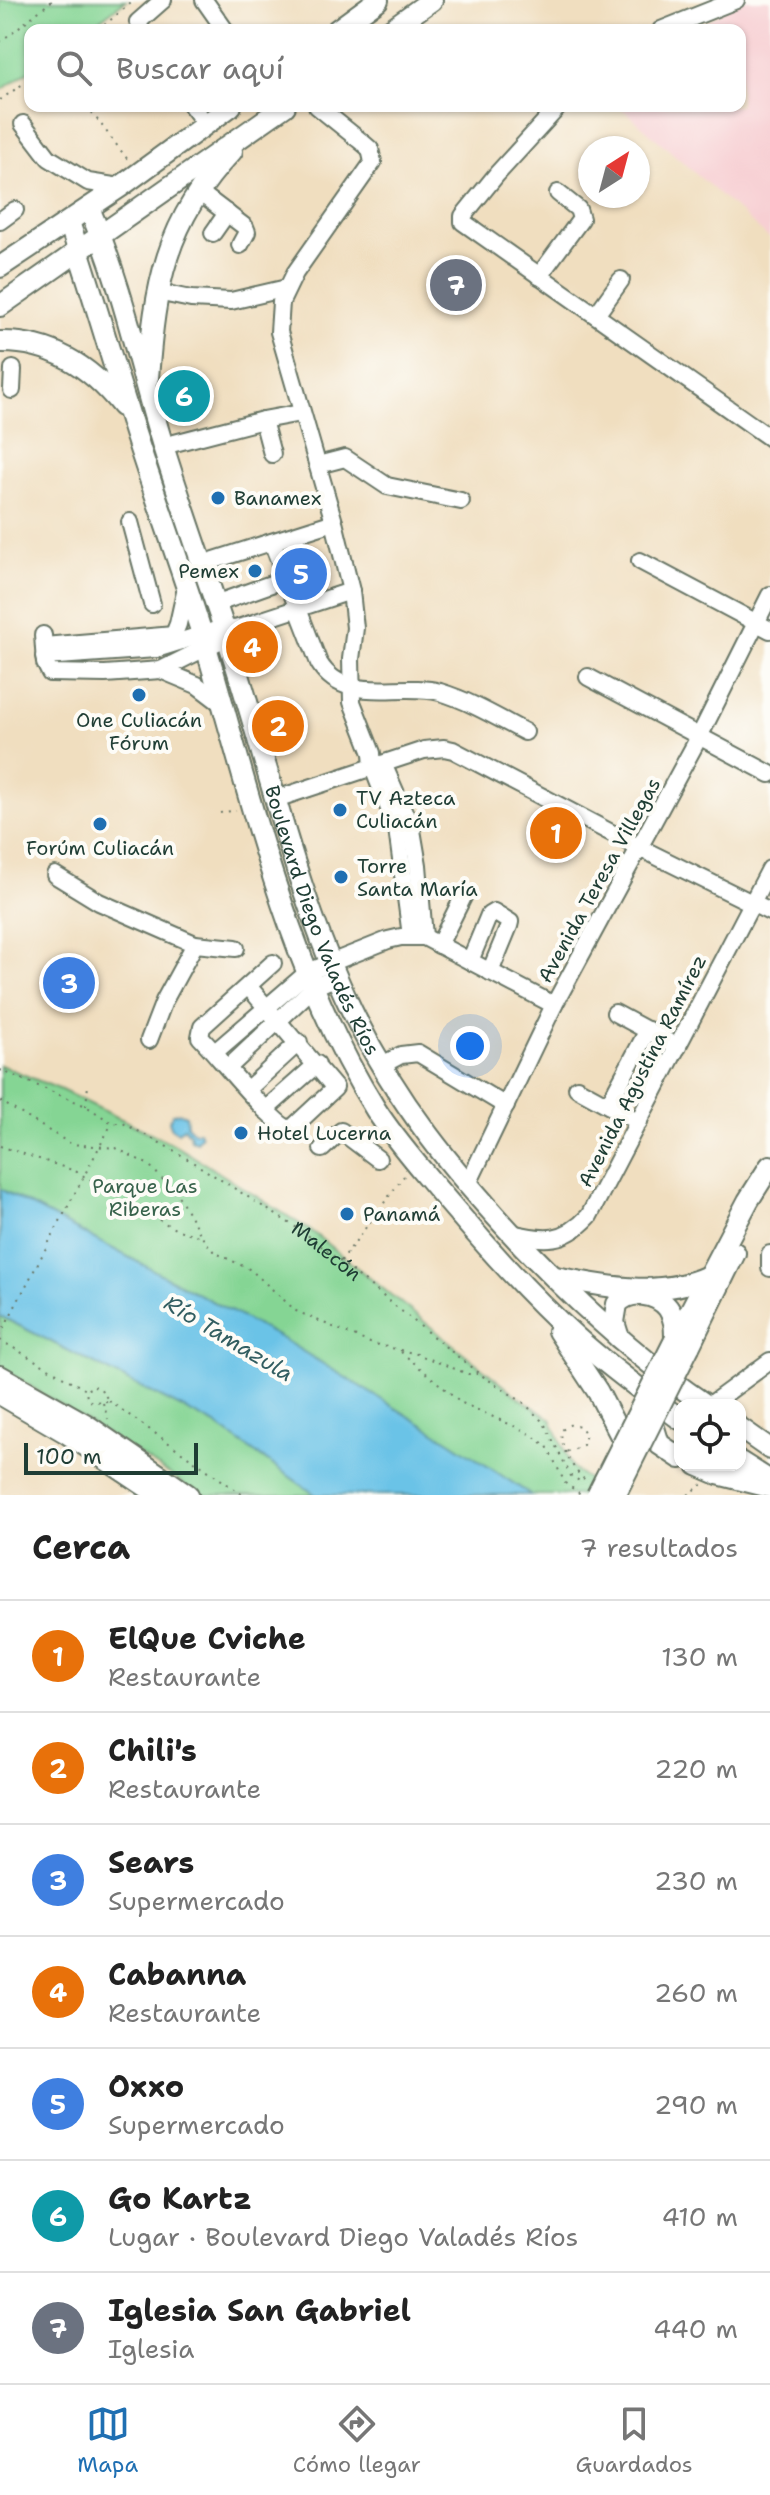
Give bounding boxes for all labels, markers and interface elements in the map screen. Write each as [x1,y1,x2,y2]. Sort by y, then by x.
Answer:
search box [24,24,746,112]
icon: search [52,46,96,90]
text: Buscar aquí [116,48,284,89]
north arrow [578,136,650,208]
pin: 7 [430,255,482,315]
pin: 6 [158,366,210,426]
place label: Banamex [234,485,322,511]
marker: Banamex [209,489,227,507]
pin: 5 [275,544,327,604]
place label: Pemex [178,558,239,584]
marker: Pemex [246,562,264,580]
pin: 4 [226,617,278,677]
marker: One Culiacán Fórum [130,686,148,704]
pin: 2 [252,696,304,756]
place label: One Culiacán Fórum [76,707,202,756]
street label: Avenida Teresa Villegas [532,773,666,987]
street label: Boulevard Diego Valadés Ríos [259,782,386,1060]
place label: TV Azteca Culiacán [356,785,456,834]
marker: TV Azteca Culiacán [331,801,349,819]
pin: 1 [530,803,582,863]
marker: Forúm Culiacán [91,815,109,833]
place label: Forúm Culiacán [26,835,174,861]
place label: Torre Santa María [357,853,478,902]
marker: Torre Santa María [332,868,350,886]
street label: Avenida Agustina Ramírez [572,950,712,1192]
pin: 3 [43,953,95,1013]
your location [450,1026,490,1066]
place label: Hotel Lucerna [257,1120,392,1146]
marker: Hotel Lucerna [232,1124,250,1142]
park label: Parque Las Riberas [92,1173,198,1222]
place label: Panamá [363,1201,441,1227]
marker: Panamá [338,1205,356,1223]
street label: Malecón [287,1215,367,1287]
water label: Río Tamazula [159,1288,299,1388]
map controls [674,1399,746,1471]
button: locate [674,1399,746,1471]
scale bar [24,1439,198,1475]
text: 100 m [36,1442,102,1471]
text: Cerca [32,1524,130,1570]
text: 7 resultados [579,1530,738,1565]
text: ElQue Cviche [108,1618,306,1659]
text: 1 [52,1639,64,1674]
text: 130 m [661,1639,738,1674]
text: Restaurante [108,1659,261,1694]
text: Chili's [108,1730,197,1771]
text: 2 [49,1751,67,1786]
text: 220 m [654,1751,738,1786]
text: Restaurante [108,1771,261,1806]
text: Sears [108,1842,194,1883]
text: 3 [49,1863,67,1898]
text: 230 m [654,1863,738,1898]
text: Supermercado [108,1883,285,1918]
text: Cabanna [108,1954,246,1995]
text: 4 [49,1975,67,2010]
text: 260 m [654,1975,738,2010]
text: Restaurante [108,1995,261,2030]
text: Oxxo [108,2066,184,2107]
text: 5 [50,2087,66,2122]
text: 290 m [654,2087,738,2122]
text: Supermercado [108,2107,285,2142]
text: Go Kartz [108,2178,252,2219]
text: 6 [49,2199,67,2234]
text: 410 m [661,2199,738,2234]
text: Lugar · Boulevard Diego Valadés Ríos [108,2219,578,2254]
text: Iglesia San Gabriel [108,2290,411,2331]
text: 7 [49,2311,67,2346]
text: 440 m [653,2311,738,2346]
text: Iglesia [108,2331,194,2366]
tab: Mapa [77,2402,138,2479]
tab: Cómo llegar [293,2402,421,2479]
tab: Guardados [576,2402,693,2479]

